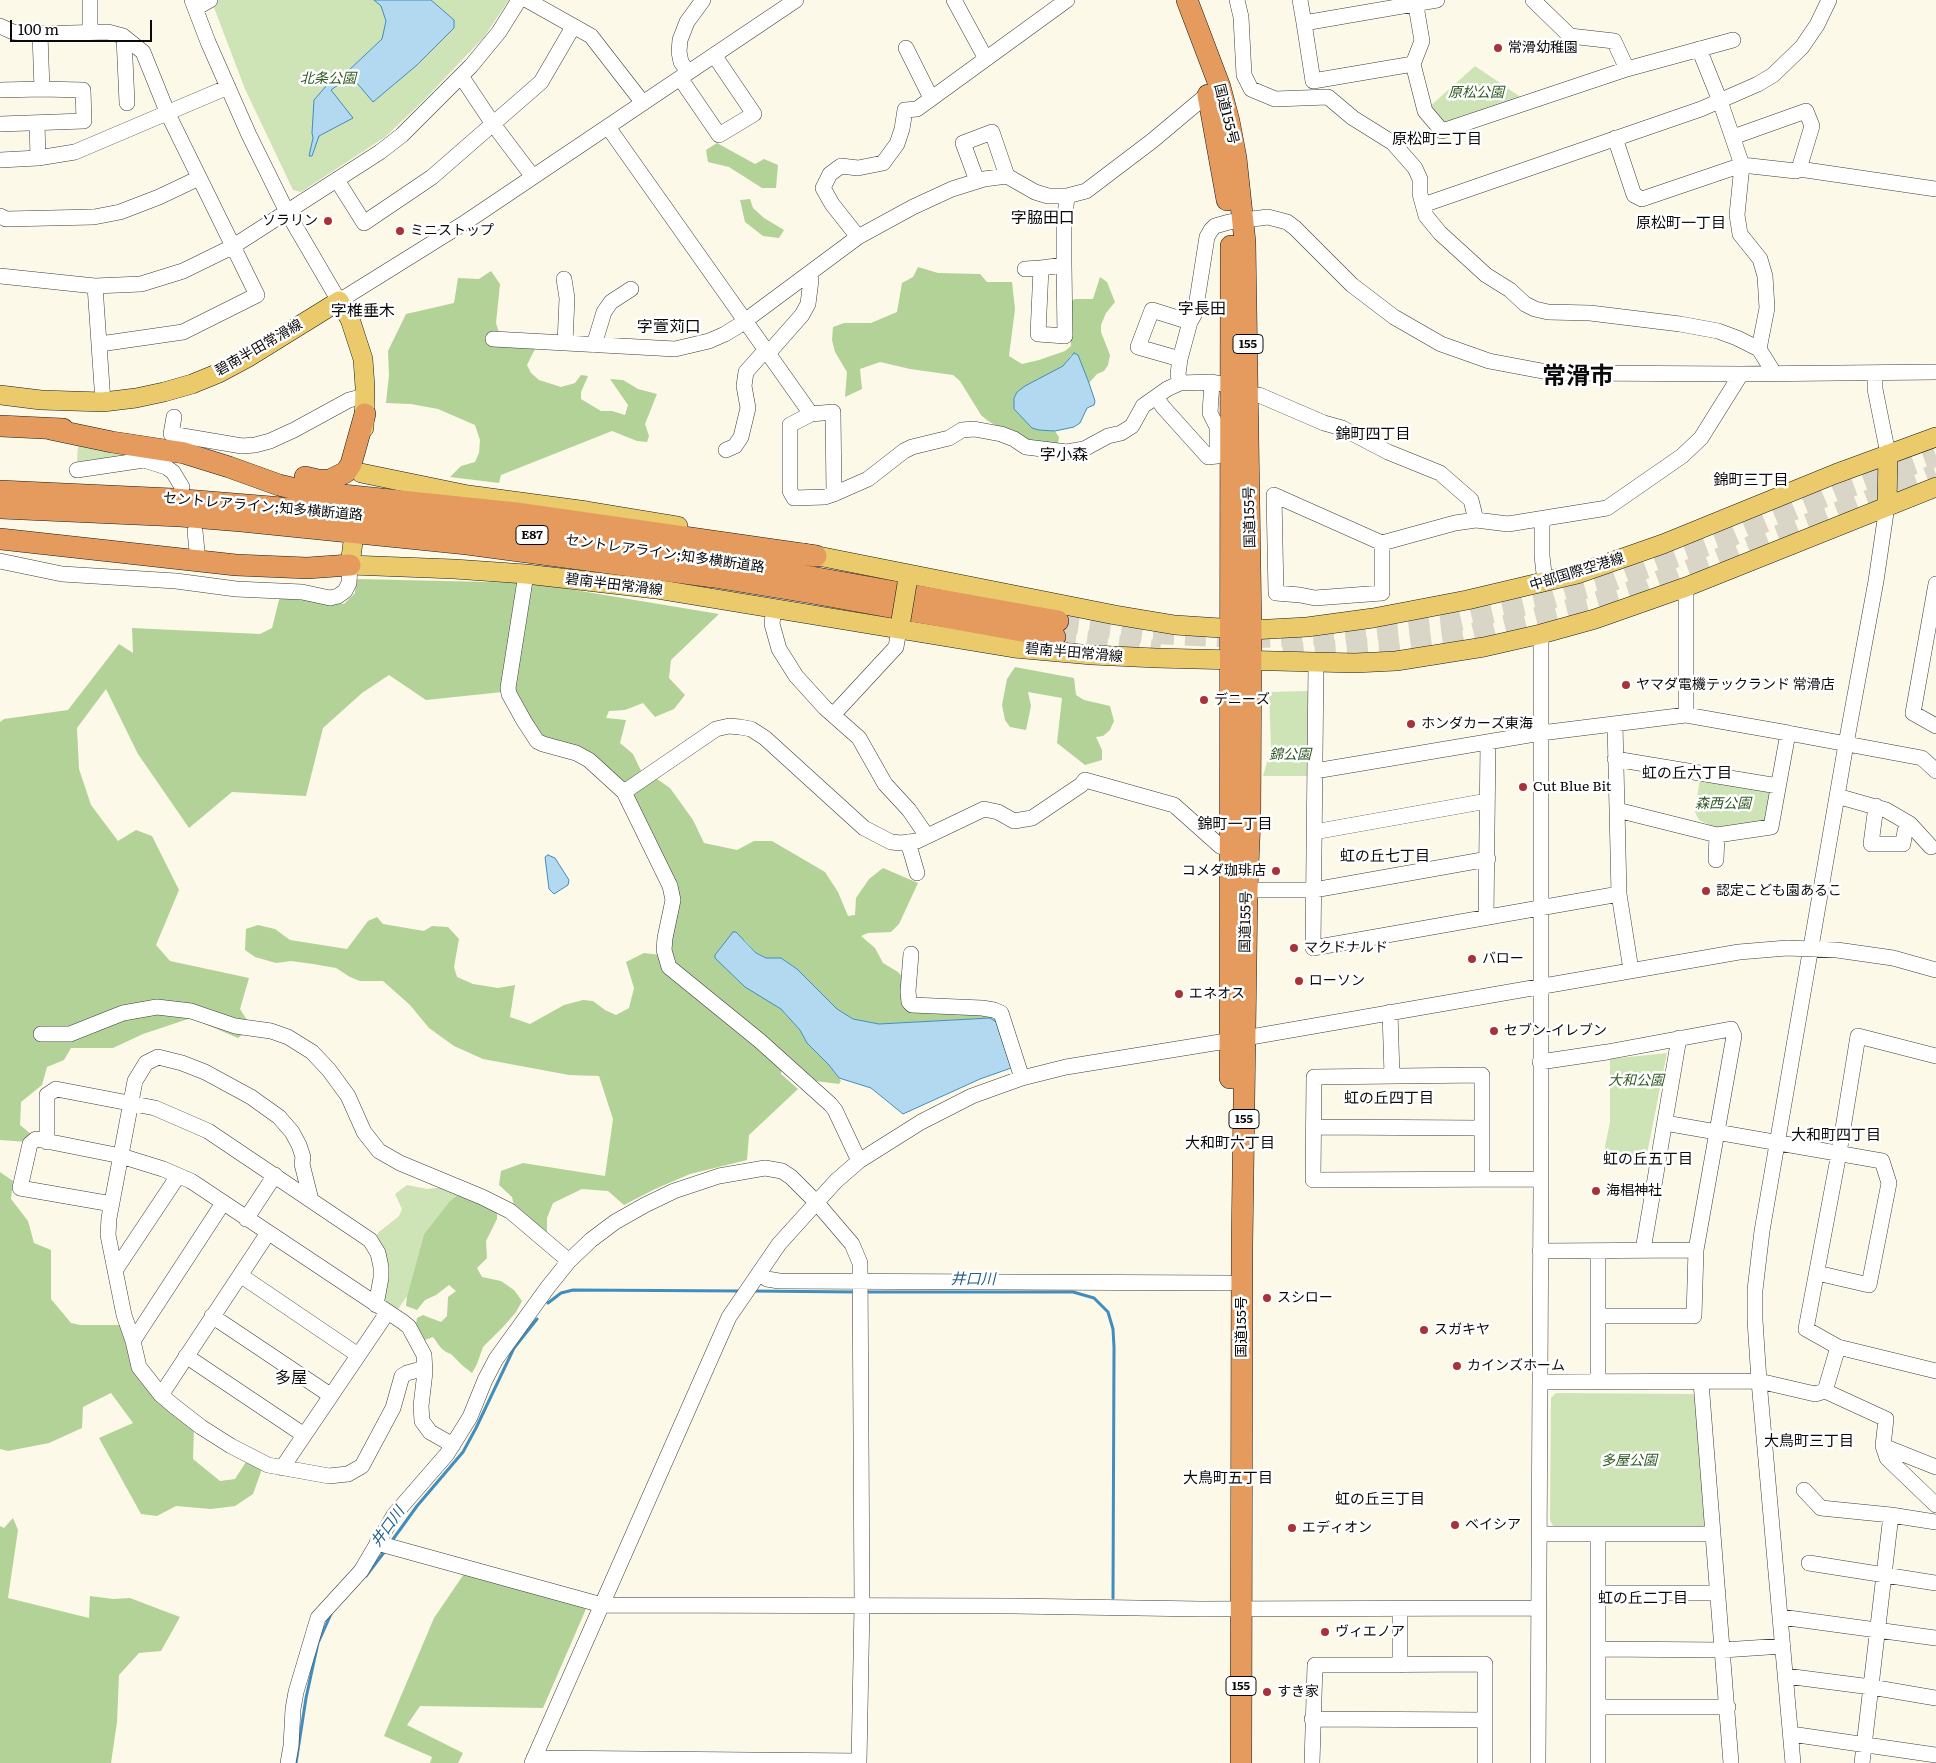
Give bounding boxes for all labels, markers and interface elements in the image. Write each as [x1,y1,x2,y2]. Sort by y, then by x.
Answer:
scale bar [12,10,155,42]
text: 100 m [18,17,59,40]
place label: 常滑幼稚園 [1508,40,1578,56]
marker: 常滑幼稚園 [1492,42,1504,54]
park label: 北条公園 [300,71,356,87]
street label: 国道155号 [1210,82,1242,146]
park label: 原松公園 [1448,85,1504,101]
district label: 原松町二丁目 [1392,131,1482,149]
district label: 字脇田口 [1011,208,1075,228]
place label: ソラリン [262,213,318,229]
marker: ソラリン [322,215,334,227]
district label: 原松町一丁目 [1636,215,1726,233]
place label: ミニストップ [410,223,494,239]
marker: ミニストップ [394,225,406,237]
district label: 字長田 [1178,299,1226,319]
district label: 字椎垂木 [331,301,395,321]
street label: 碧南半田常滑線 [212,316,306,380]
district label: 字萱苅口 [637,317,701,337]
road number: 155 [1233,334,1263,354]
district label: 常滑市 [1542,363,1614,391]
district label: 錦町四丁目 [1336,426,1410,444]
district label: 字小森 [1040,445,1088,465]
district label: 錦町三丁目 [1714,472,1788,490]
street label: 国道155号 [1241,486,1259,548]
street label: セントレアライン;知多横断道路 [162,490,364,524]
road number: E87 [516,526,548,544]
street label: セントレアライン;知多横断道路 [565,532,765,576]
street label: 中部国際空港線 [1528,550,1626,594]
street label: 碧南半田常滑線 [564,571,664,599]
street label: 碧南半田常滑線 [1024,640,1124,666]
place label: ヤマダ電機テックランド 常滑店 [1636,677,1835,693]
marker: ヤマダ電機テックランド 常滑店 [1620,679,1632,691]
place label: デニーズ [1214,692,1270,708]
marker: デニーズ [1198,694,1210,706]
place label: ホンダカーズ東海 [1421,716,1533,732]
marker: ホンダカーズ東海 [1405,718,1417,730]
park label: 錦公園 [1269,747,1311,763]
district label: 虹の丘六丁目 [1642,765,1732,783]
place label: Cut Blue Bit [1533,779,1611,795]
marker: Cut Blue Bit [1517,781,1529,793]
park label: 森西公園 [1695,796,1751,812]
district label: 錦町一丁目 [1198,816,1272,834]
district label: 虹の丘七丁目 [1340,848,1430,866]
place label: コメダ珈琲店 [1182,863,1266,879]
marker: コメダ珈琲店 [1270,865,1282,877]
place label: 認定こども園あるこ [1716,883,1842,899]
marker: 認定こども園あるこ [1700,885,1712,897]
street label: 国道155号 [1237,891,1255,953]
place label: マクドナルド [1304,940,1388,956]
marker: マクドナルド [1288,942,1300,954]
place label: バロー [1482,951,1524,967]
marker: バロー [1466,953,1478,965]
place label: ローソン [1309,973,1365,989]
marker: ローソン [1293,975,1305,987]
place label: エネオス [1189,986,1245,1002]
marker: エネオス [1173,988,1185,1000]
place label: セブン-イレブン [1504,1023,1607,1039]
marker: セブン-イレブン [1488,1025,1500,1037]
park label: 大和公園 [1608,1073,1664,1089]
district label: 虹の丘四丁目 [1344,1090,1434,1108]
road number: 155 [1229,1110,1259,1128]
district label: 大和町四丁目 [1791,1127,1881,1145]
district label: 大和町六丁目 [1185,1135,1275,1153]
district label: 虹の丘五丁目 [1603,1151,1693,1169]
place label: 海椙神社 [1606,1183,1662,1199]
marker: 海椙神社 [1590,1185,1602,1197]
water label: 井口川 [951,1271,995,1289]
place label: スシロー [1277,1290,1333,1306]
marker: スシロー [1261,1292,1273,1304]
street label: 国道155号 [1234,1296,1250,1358]
place label: スガキヤ [1434,1322,1490,1338]
marker: スガキヤ [1418,1324,1430,1336]
place label: カインズホーム [1467,1358,1565,1374]
marker: カインズホーム [1451,1360,1463,1372]
district label: 多屋 [275,1368,307,1388]
district label: 大鳥町三丁目 [1764,1433,1854,1451]
park label: 多屋公園 [1601,1453,1657,1469]
district label: 大鳥町五丁目 [1183,1470,1273,1488]
district label: 虹の丘三丁目 [1335,1491,1425,1509]
water label: 井口川 [367,1504,409,1550]
place label: ベイシア [1465,1517,1521,1533]
marker: ベイシア [1449,1519,1461,1531]
place label: エディオン [1302,1520,1372,1536]
marker: エディオン [1286,1522,1298,1534]
district label: 虹の丘二丁目 [1598,1590,1688,1608]
place label: ヴィエノア [1335,1624,1405,1640]
marker: ヴィエノア [1319,1626,1331,1638]
road number: 155 [1226,1676,1256,1695]
place label: すき家 [1277,1684,1319,1700]
marker: すき家 [1261,1686,1273,1698]

